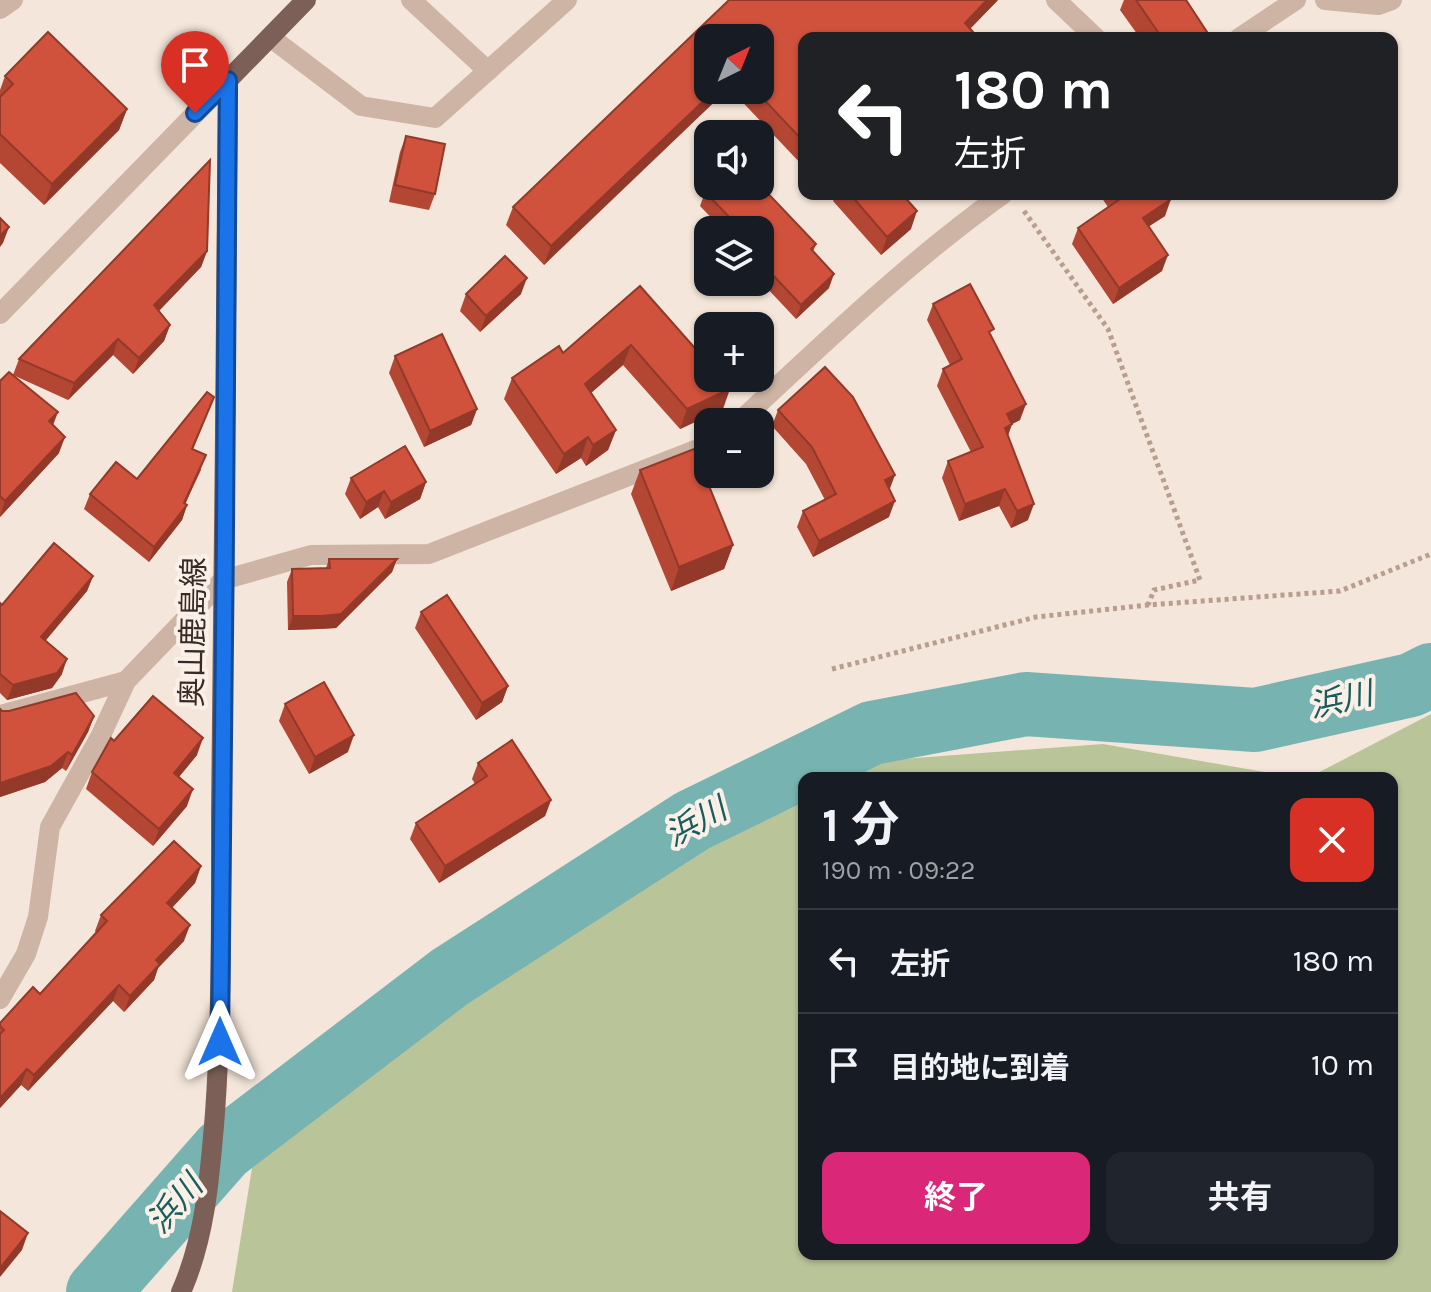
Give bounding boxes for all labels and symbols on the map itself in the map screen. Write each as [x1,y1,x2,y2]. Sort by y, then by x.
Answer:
north arrow [694,24,774,104]
pin [161,31,229,113]
street label: 奥山鹿島線 [174,557,212,707]
water label: 浜川 [1306,674,1379,725]
water label: 浜川 [659,789,736,854]
position arrow [178,1000,262,1084]
water label: 浜川 [140,1165,212,1240]

